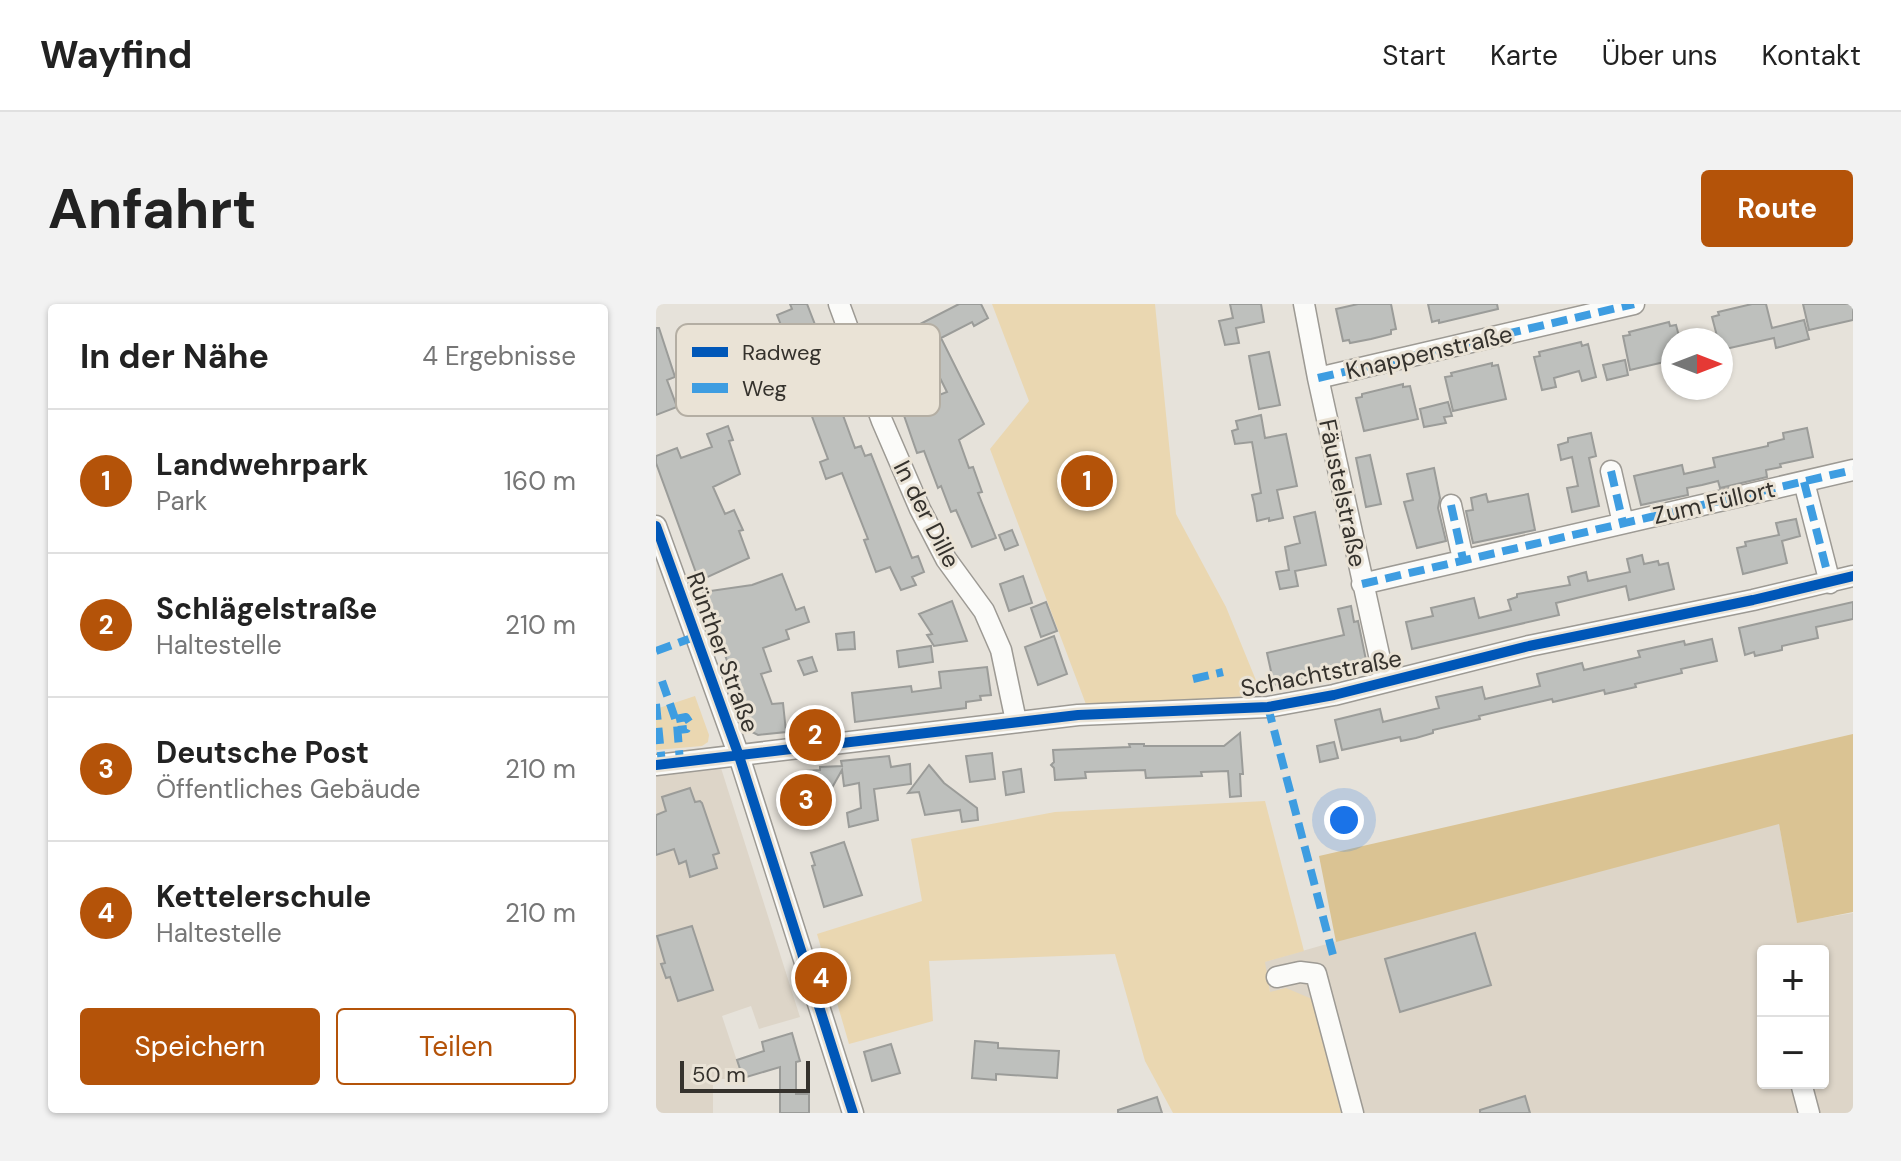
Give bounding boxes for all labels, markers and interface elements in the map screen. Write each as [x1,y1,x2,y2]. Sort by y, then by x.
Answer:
text: Wayfind [40,30,193,80]
text: Start [1382,37,1446,74]
text: Karte [1490,37,1558,74]
text: Über uns [1602,37,1718,74]
text: Kontakt [1762,37,1861,74]
button: Route [1701,170,1853,247]
text: Anfahrt [48,172,257,245]
street label: Knappenstraße [1343,318,1515,386]
legend [676,324,940,416]
north arrow [1661,328,1733,400]
text: In der Nähe [80,334,269,379]
text: Radweg [742,338,822,367]
text: 4 Ergebnisse [422,339,576,373]
text: Weg [742,374,787,403]
street label: Fäustelstraße [1312,416,1374,570]
text: Landwehrpark [156,445,368,484]
pin: 1 [1061,451,1113,511]
street label: In der Dille [887,455,967,573]
text: 1 [101,464,111,498]
text: 160 m [504,464,576,498]
street label: Zum Füllort [1650,473,1778,531]
text: Park [156,484,207,518]
street label: Rünther Straße [680,568,766,736]
text: Schlägelstraße [156,589,377,628]
text: 2 [98,608,114,642]
text: 210 m [505,608,576,642]
text: Haltestelle [156,628,282,662]
street label: Schachtstraße [1238,642,1404,704]
pin: 2 [789,705,841,765]
text: Deutsche Post [156,733,369,772]
text: 3 [98,752,114,786]
text: 210 m [505,752,576,786]
pin: 3 [780,770,832,830]
text: Öffentliches Gebäude [156,772,421,806]
your location [1324,800,1364,840]
text: Kettelerschule [156,877,371,916]
text: 4 [98,896,114,930]
text: 210 m [505,896,576,930]
text: Haltestelle [156,916,282,950]
map controls [1757,945,1829,1089]
button: + [1757,945,1829,1017]
pin: 4 [795,948,847,1008]
button: Speichern [80,1008,320,1085]
button: Teilen [336,1008,576,1085]
button: − [1757,1017,1829,1089]
scale bar [680,1057,810,1093]
text: 50 m [692,1060,746,1089]

